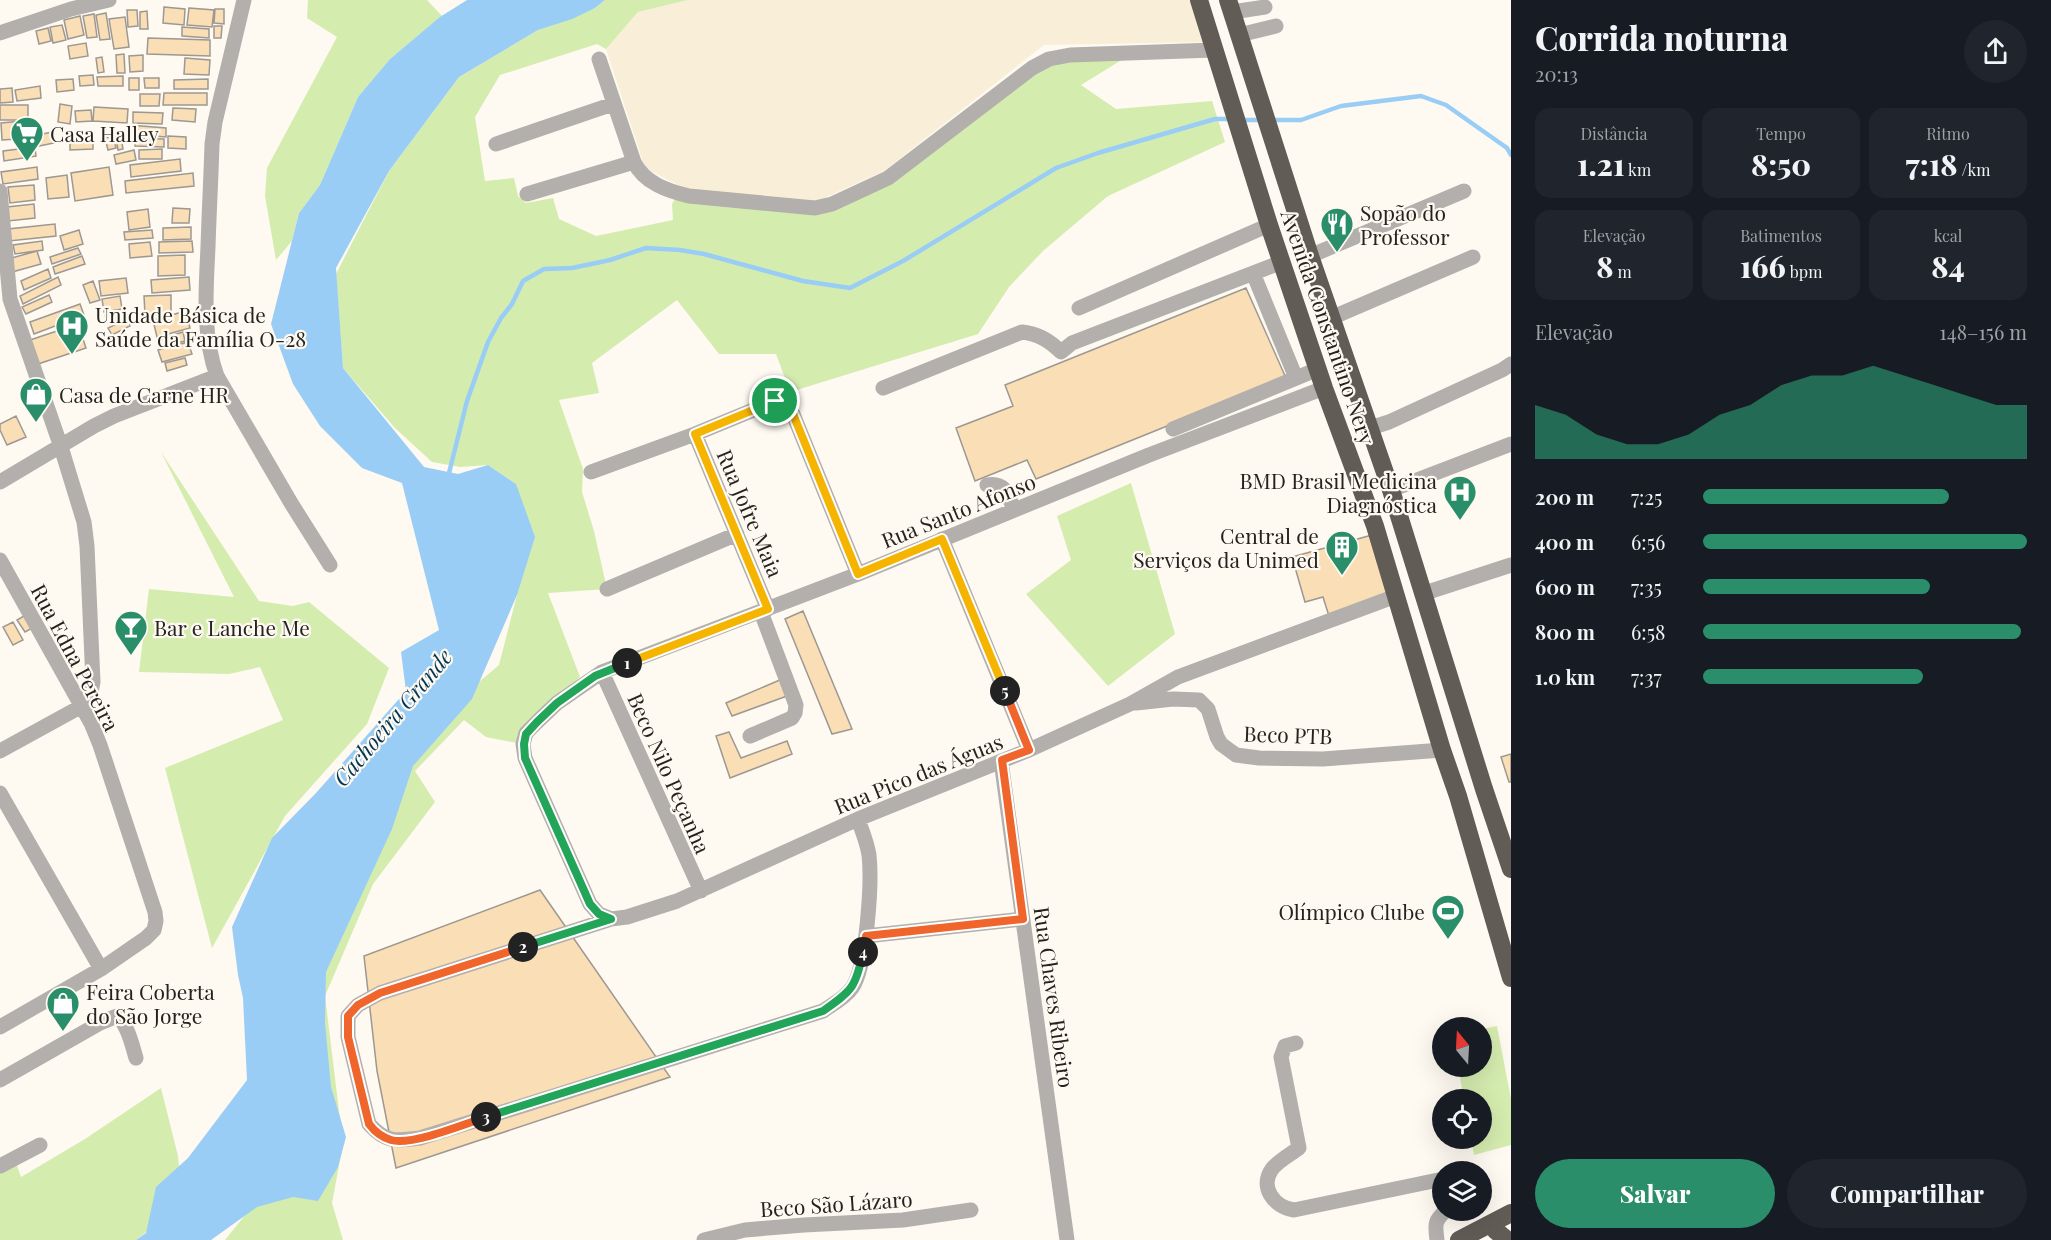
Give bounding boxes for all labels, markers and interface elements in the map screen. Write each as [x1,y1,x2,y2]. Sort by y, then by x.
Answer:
text: Corrida noturna [1535,15,1788,59]
button: share [1964,20,2027,83]
text: 20:13 [1535,60,1578,87]
supermarket icon: Casa Halley [9,115,45,162]
place label: Casa Halley [50,119,159,147]
text: Distância [1580,123,1648,144]
text: Tempo [1756,123,1806,144]
text: Ritmo [1926,123,1970,144]
text: 1.21 [1577,144,1625,184]
text: 8:50 [1751,144,1811,184]
text: 7:18 [1906,144,1958,184]
text: km [1625,159,1651,180]
text: /km [1958,159,1990,180]
place label: Sopão do Professor [1360,198,1450,250]
street label: Avenida Constantino Nery [1275,205,1382,448]
restaurant icon: Sopão do Professor [1319,206,1355,253]
text: Elevação [1583,225,1645,246]
text: Batimentos [1740,225,1822,246]
text: kcal [1934,225,1962,246]
text: 8 [1596,246,1614,286]
text: 166 [1740,246,1786,286]
text: 84 [1931,246,1965,286]
text: m [1614,261,1632,282]
text: bpm [1786,261,1822,282]
place label: Unidade Básica de Saúde da Família O-28 [95,300,306,352]
hospital icon: Unidade Básica de Saúde da Família O-28 [54,308,90,355]
text: Elevação [1535,318,1613,345]
text: 148–156 m [1939,318,2027,345]
pin [749,375,800,426]
shop icon: Casa de Carne HR [18,376,54,423]
place label: Casa de Carne HR [59,380,229,408]
icon: arrive [758,384,791,417]
street label: Rua Jofre Maia [711,445,791,582]
street label: Rua Santo Afonso [877,466,1039,554]
place label: BMD Brasil Medicina Diagnóstica [1240,466,1438,518]
hospital icon: BMD Brasil Medicina Diagnóstica [1442,474,1478,521]
text: 200 m [1535,483,1594,510]
text: 7:25 [1631,483,1662,510]
place label: Central de Serviços da Unimed [1133,521,1319,573]
text: 400 m [1535,528,1594,555]
text: 6:56 [1631,528,1665,555]
building icon: Central de Serviços da Unimed [1324,529,1360,576]
text: 600 m [1535,573,1595,600]
text: 7:35 [1631,573,1662,600]
street label: Rua Edna Pereira [26,579,127,736]
bar icon: Bar e Lanche Me [113,609,149,656]
place label: Bar e Lanche Me [154,613,310,641]
text: 800 m [1535,618,1595,645]
text: 6:58 [1631,618,1665,645]
water label: Cachoeira Grande [326,642,459,792]
pin: 1 [612,648,642,678]
text: 1 [624,652,630,673]
text: 1.0 km [1535,663,1595,690]
text: 7:37 [1631,663,1662,690]
pin: 5 [990,676,1020,706]
text: 5 [1001,680,1009,701]
street label: Beco Nilo Peçanha [622,688,718,858]
street label: Beco PTB [1243,718,1333,750]
street label: Rua Pico das Águas [830,726,1006,820]
sports icon: Olímpico Clube [1430,893,1466,940]
place label: Olímpico Clube [1278,897,1425,925]
street label: Rua Chaves Ribeiro [1028,905,1082,1089]
pin: 2 [508,932,538,962]
text: 2 [519,936,527,957]
pin: 4 [848,937,878,967]
text: 4 [859,941,867,962]
place label: Feira Coberta do São Jorge [86,977,215,1029]
shop icon: Feira Coberta do São Jorge [45,985,81,1032]
north arrow [1432,1017,1492,1077]
map controls [1432,1017,1492,1221]
button: locate [1432,1089,1492,1149]
pin: 3 [471,1102,501,1132]
text: 3 [482,1106,490,1127]
button: Salvar [1535,1159,1775,1228]
button: Compartilhar [1787,1159,2027,1228]
button: layers [1432,1161,1492,1221]
street label: Beco São Lázaro [759,1184,913,1222]

